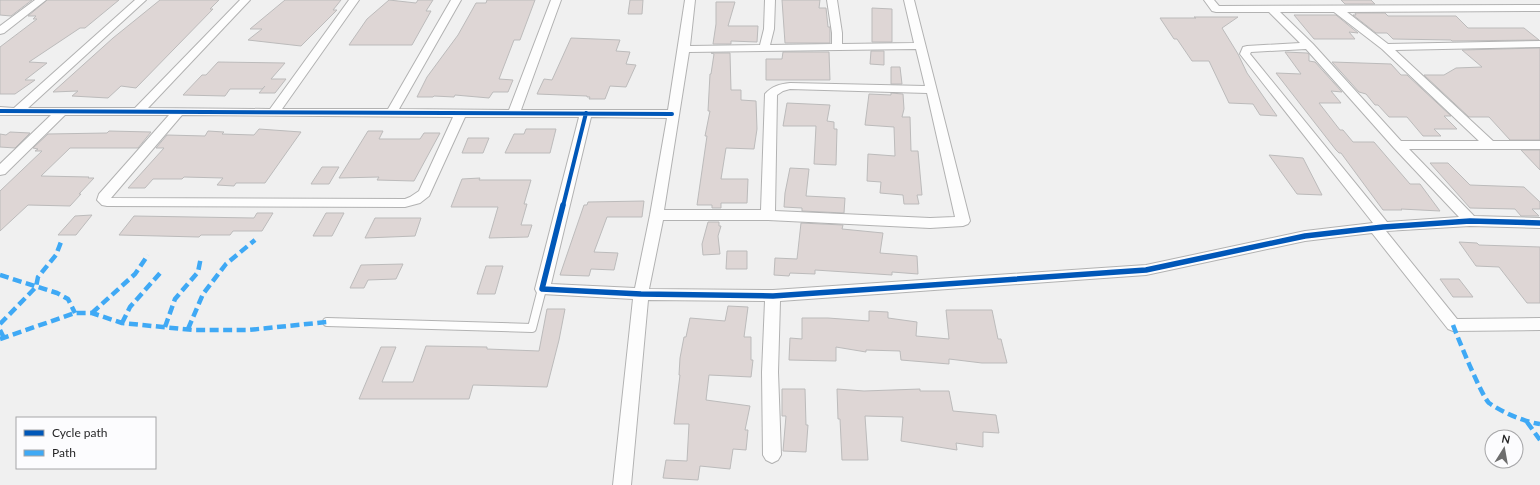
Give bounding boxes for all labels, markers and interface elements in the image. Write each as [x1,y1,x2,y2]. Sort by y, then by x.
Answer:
legend [16,417,156,469]
text: Cycle path [52,425,107,440]
north arrow [1484,429,1524,469]
text: N [1501,432,1511,446]
text: Path [52,445,76,460]

